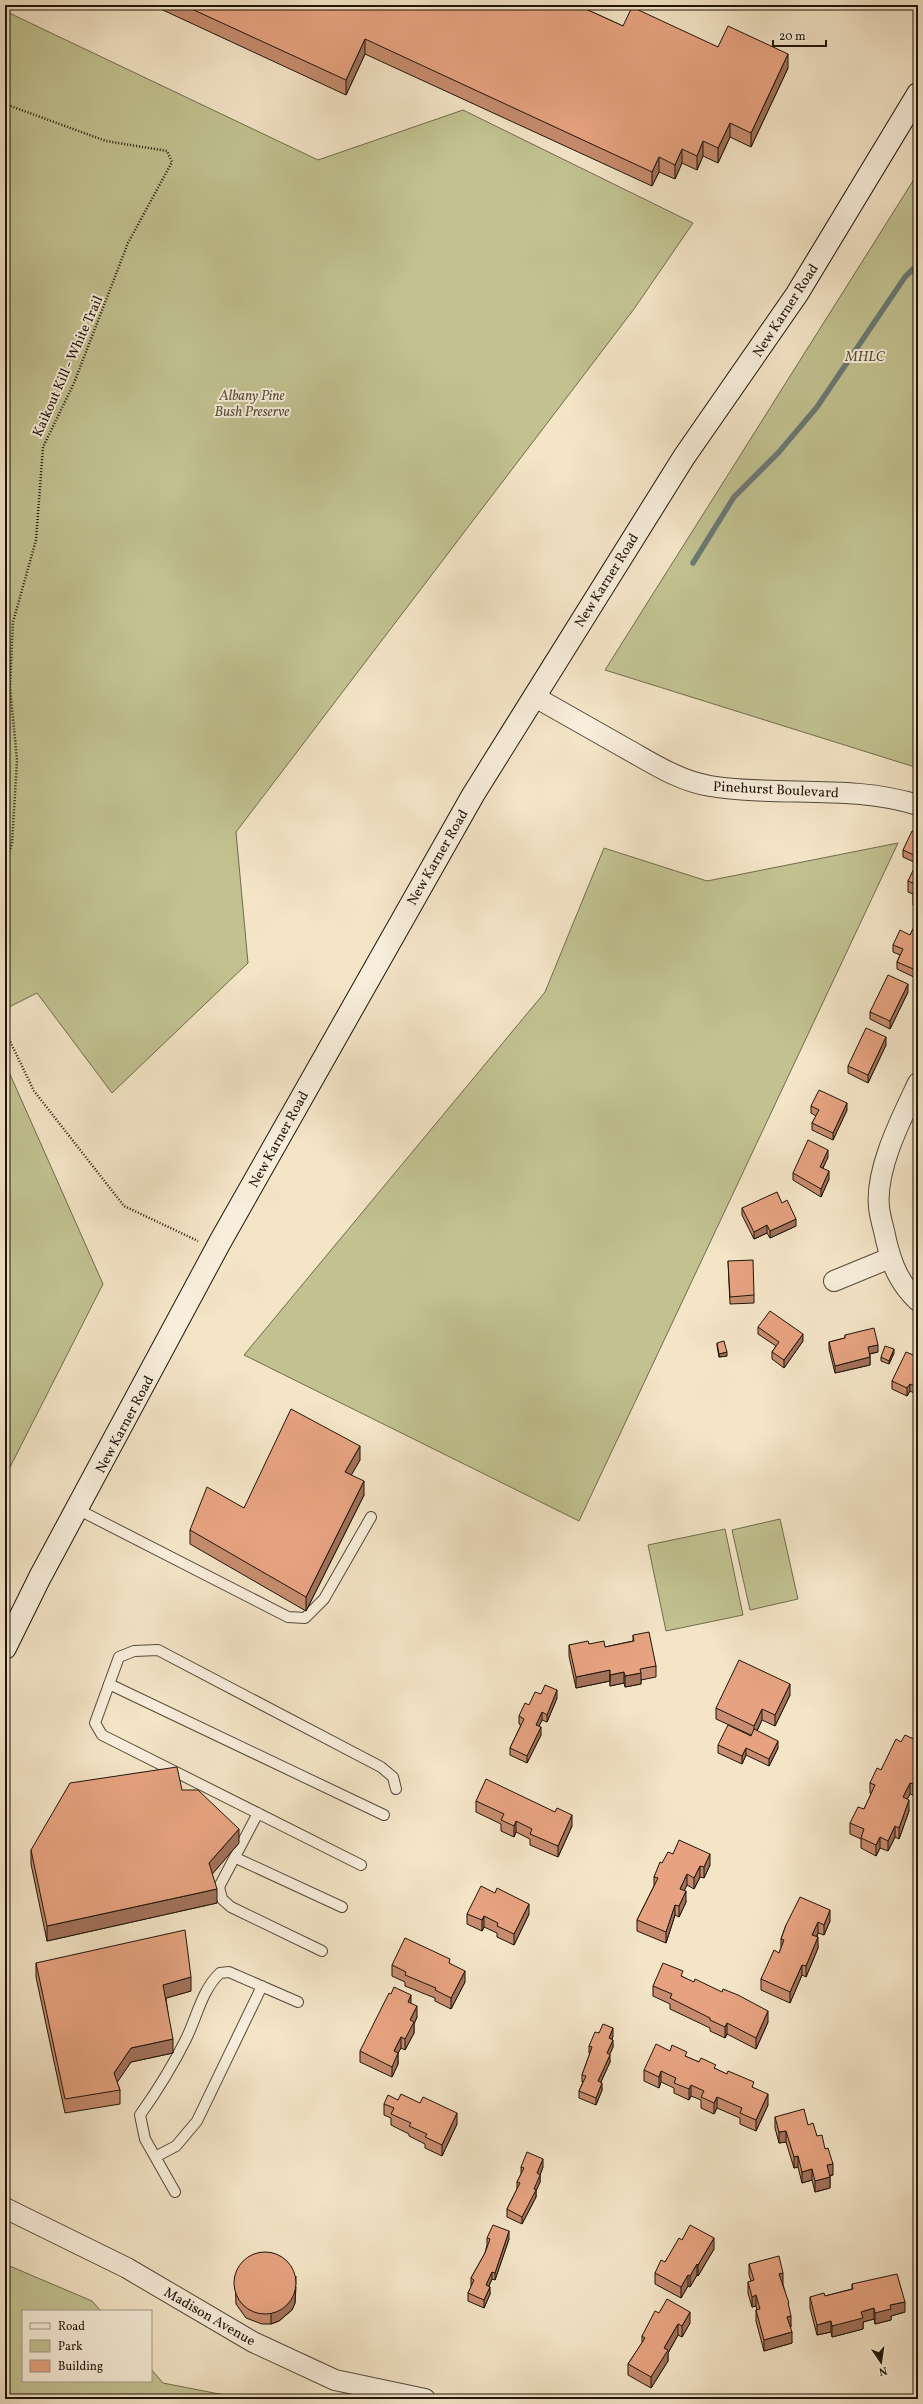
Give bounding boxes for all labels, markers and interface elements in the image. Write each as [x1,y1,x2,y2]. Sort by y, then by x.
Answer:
scale bar [773,22,826,48]
text: 20 m [779,29,806,45]
street label: New Karner Road [749,260,824,361]
street label: Kaikout Kill - White Trail [29,293,108,440]
park label: MHLC [844,348,886,367]
park label: Albany Pine Bush Preserve [215,387,289,422]
street label: New Karner Road [571,530,644,631]
street label: Pinehurst Boulevard [712,778,839,803]
street label: New Karner Road [403,806,474,909]
street label: New Karner Road [245,1088,314,1191]
street label: New Karner Road [92,1373,159,1477]
street label: Madison Avenue [160,2283,259,2351]
legend [22,2310,152,2382]
text: Road [58,2319,85,2335]
text: Park [58,2339,83,2355]
north arrow [861,2342,901,2382]
text: Building [58,2359,103,2375]
text: N [877,2362,888,2378]

